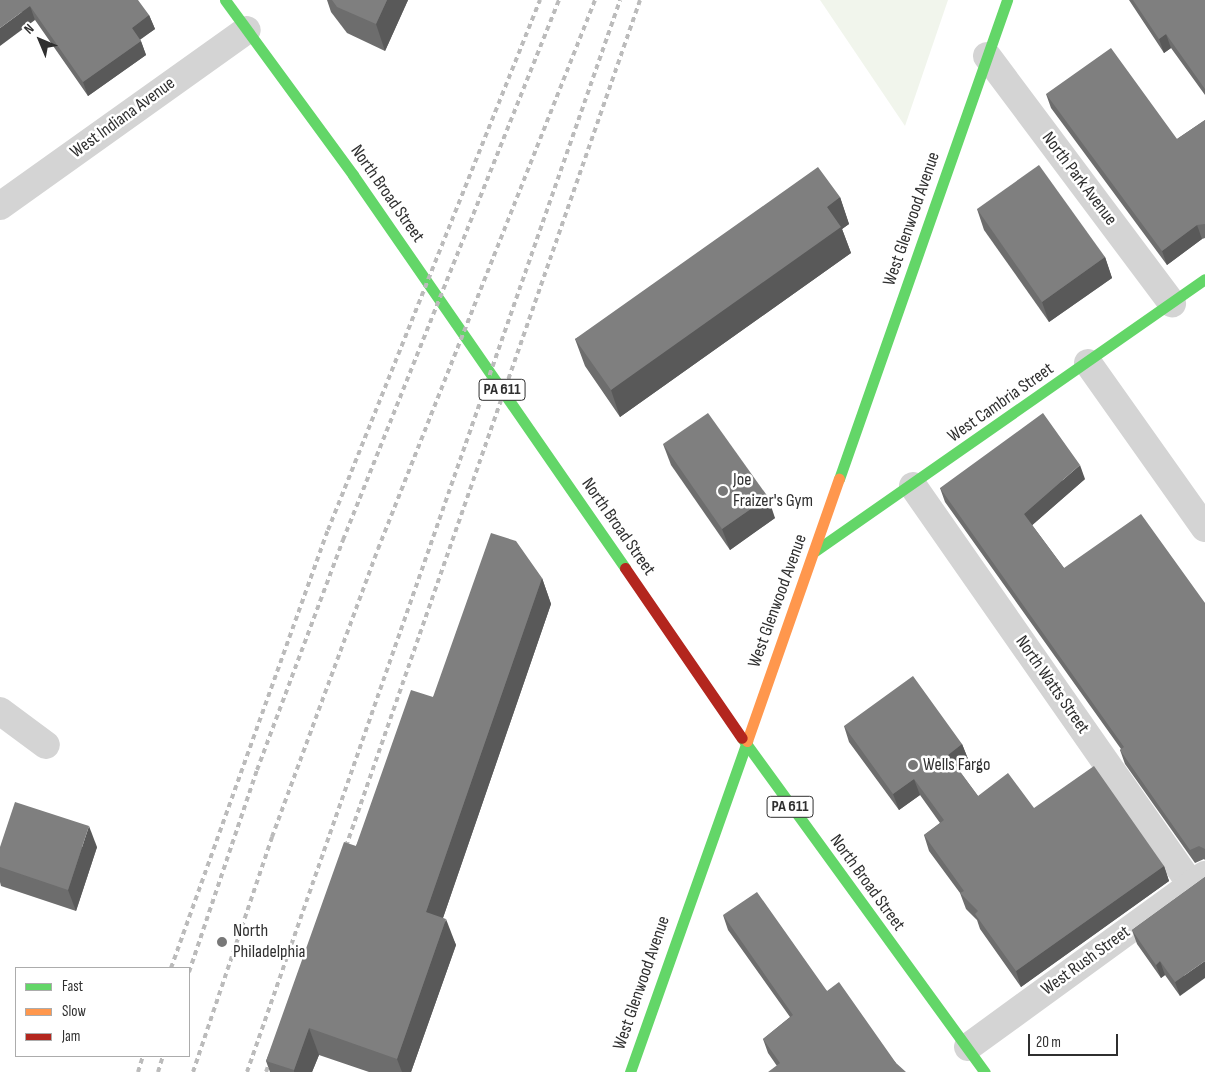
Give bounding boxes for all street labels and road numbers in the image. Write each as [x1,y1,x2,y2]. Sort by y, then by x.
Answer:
street label: West Indiana Avenue [66,73,180,163]
street label: North Park Avenue [1037,128,1121,230]
street label: North Broad Street [346,141,428,247]
street label: West Glenwood Avenue [879,149,945,289]
street label: West Cambria Street [944,359,1058,447]
road number: PA 611 [478,376,526,404]
street label: North Broad Street [577,474,659,580]
street label: West Glenwood Avenue [744,531,812,671]
street label: North Watts Street [1010,632,1094,738]
road number: PA 611 [766,794,814,820]
street label: North Broad Street [825,831,909,935]
street label: West Glenwood Avenue [609,913,675,1053]
street label: West Rush Street [1037,922,1135,1000]

